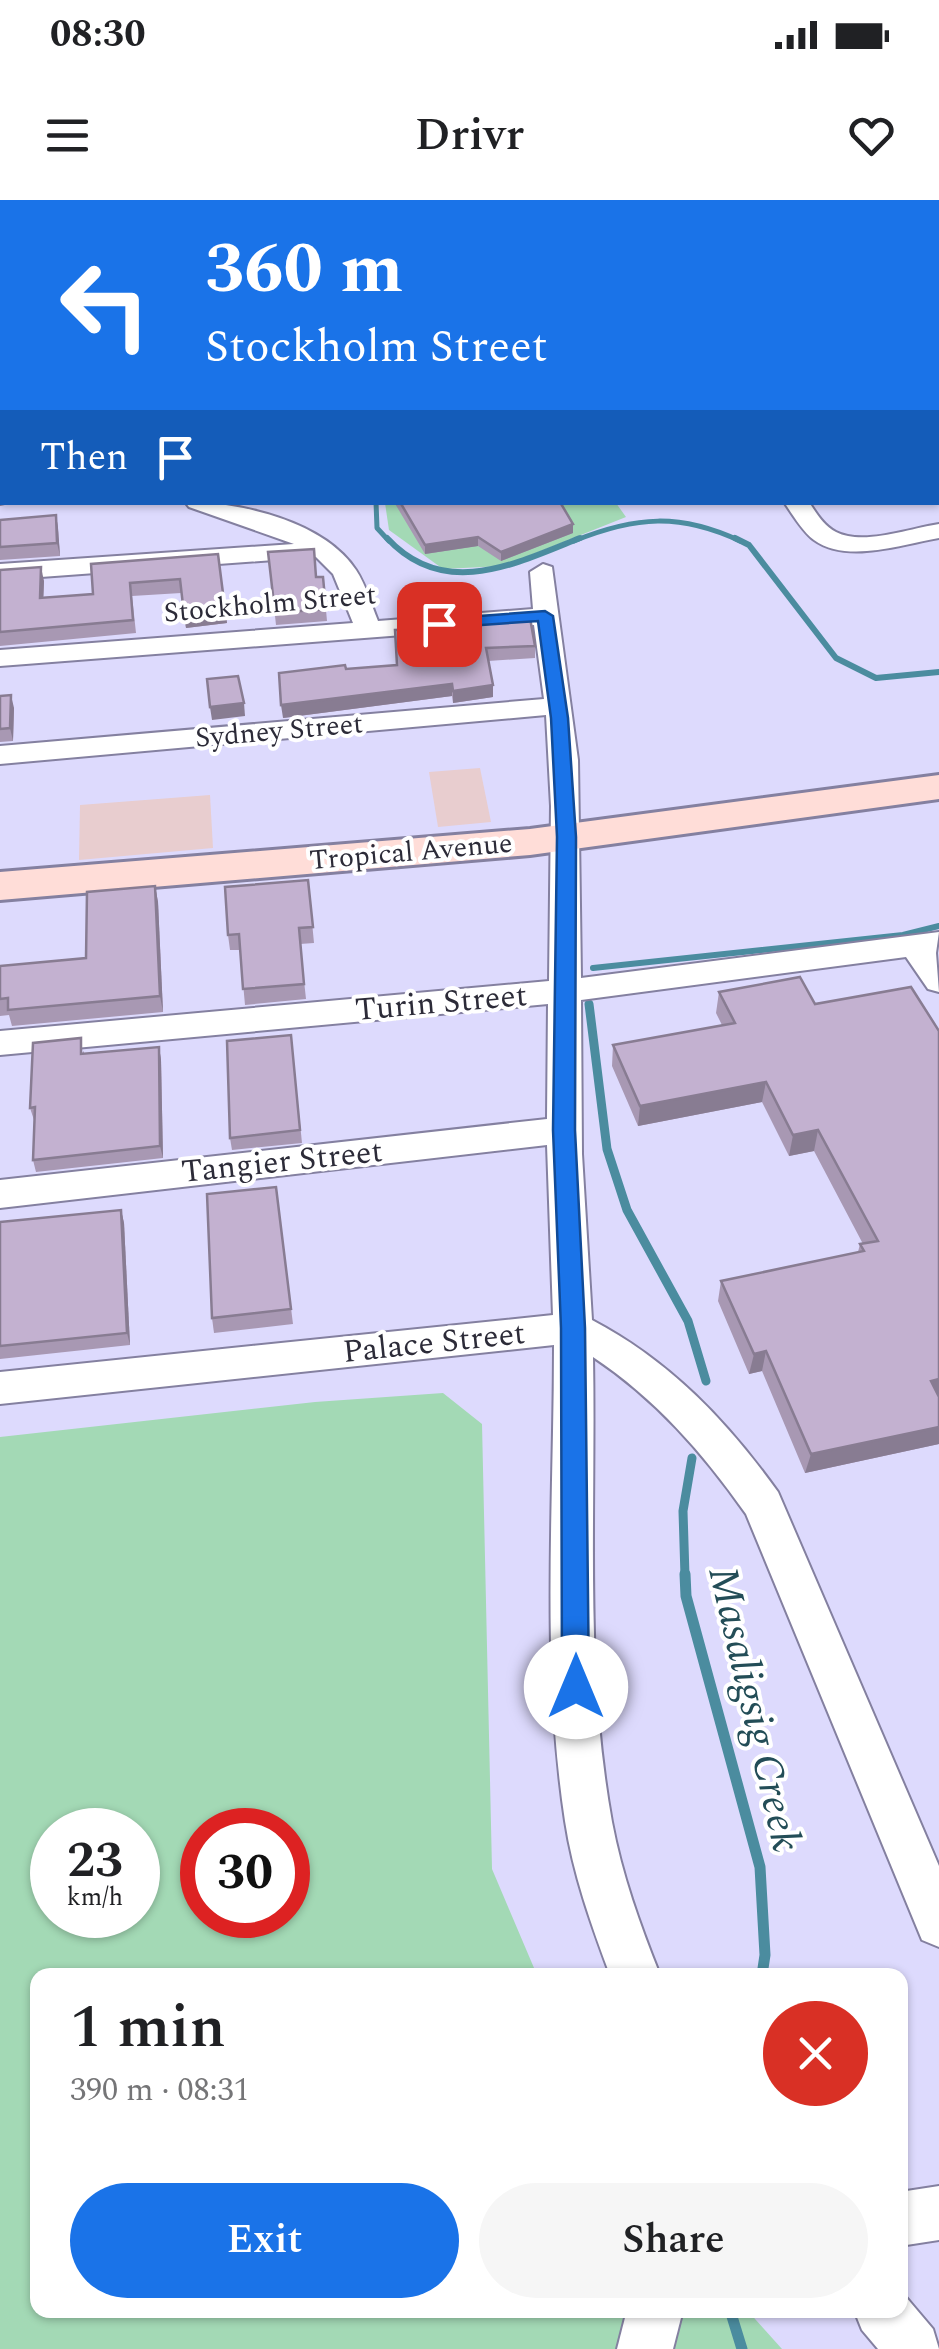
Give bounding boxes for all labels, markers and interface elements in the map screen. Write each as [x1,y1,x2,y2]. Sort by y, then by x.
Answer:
text: 08:30 [50,6,145,64]
text: Drivr [415,101,524,170]
icon: menu [40,108,95,163]
icon: heart [844,108,899,163]
text: 360 m [205,217,403,323]
icon: left [40,240,170,370]
text: Stockholm Street [205,313,548,382]
text: Then [40,429,128,487]
icon: arrive [148,430,203,485]
street label: Stockholm Street [162,573,378,635]
pin [397,582,482,667]
icon: arrive [412,597,467,652]
street label: Sydney Street [193,702,365,760]
street label: Tropical Avenue [308,822,514,882]
street label: Turin Street [353,971,529,1035]
street label: Tangier Street [179,1127,385,1197]
street label: Palace Street [340,1309,528,1377]
water label: Masaligsig Creek [691,1560,817,1858]
position arrow [524,1635,628,1739]
speed limit sign: 30 [180,1808,310,1938]
text: 23 [67,1823,123,1899]
text: km/h [67,1879,123,1917]
text: 1 min [70,1982,226,2074]
button: close [763,2001,868,2106]
text: 390 m · 08:31 [70,2066,250,2115]
button: Exit [70,2183,459,2298]
button: Share [479,2183,868,2298]

